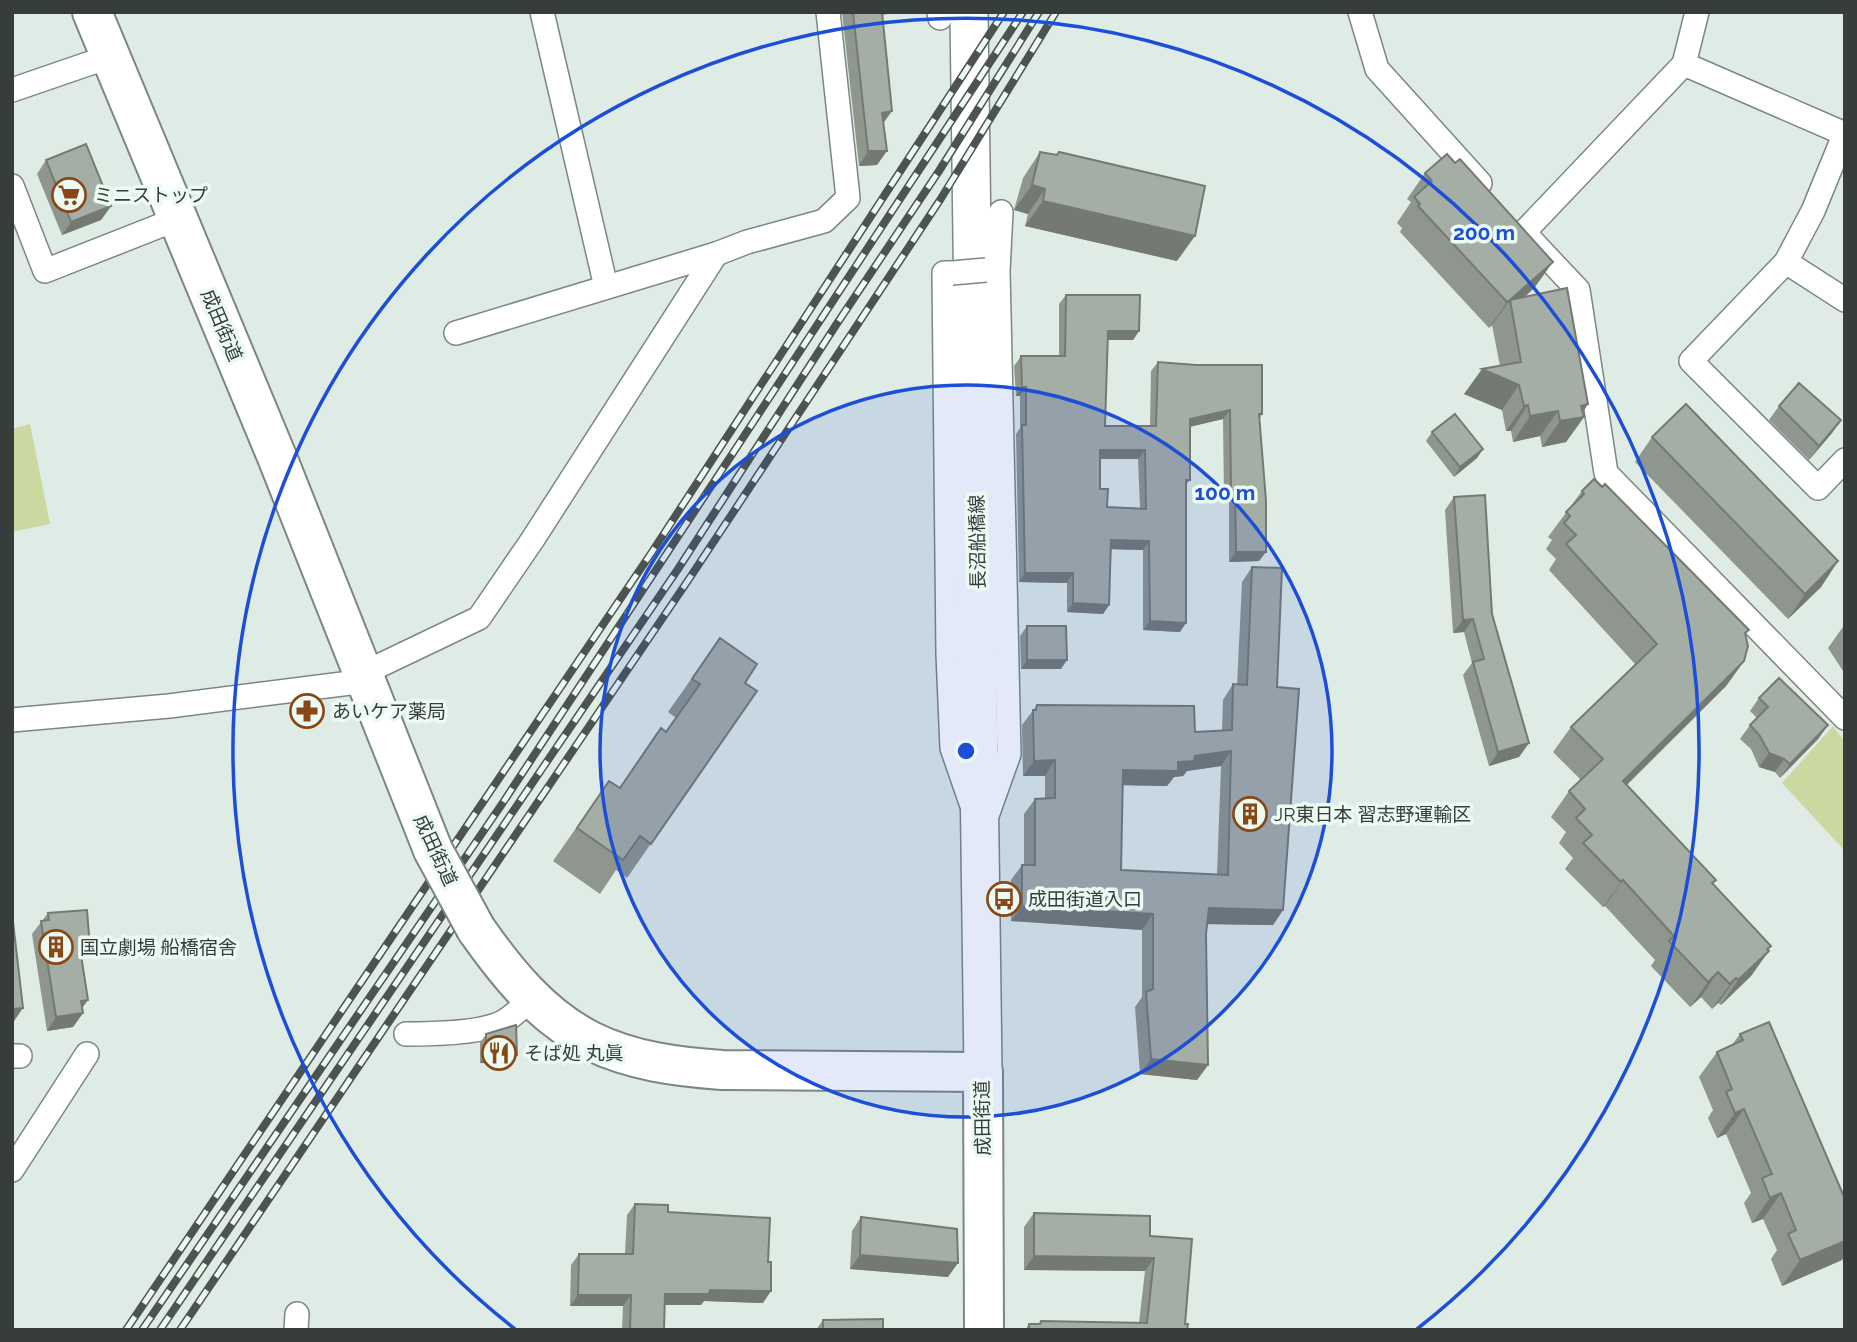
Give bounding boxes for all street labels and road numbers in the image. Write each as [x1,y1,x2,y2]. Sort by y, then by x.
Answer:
street label: 成田街道 [197,286,247,364]
street label: 長沼船橋線 [965,494,989,590]
street label: 成田街道 [410,811,462,889]
street label: 成田街道 [970,1080,994,1156]

